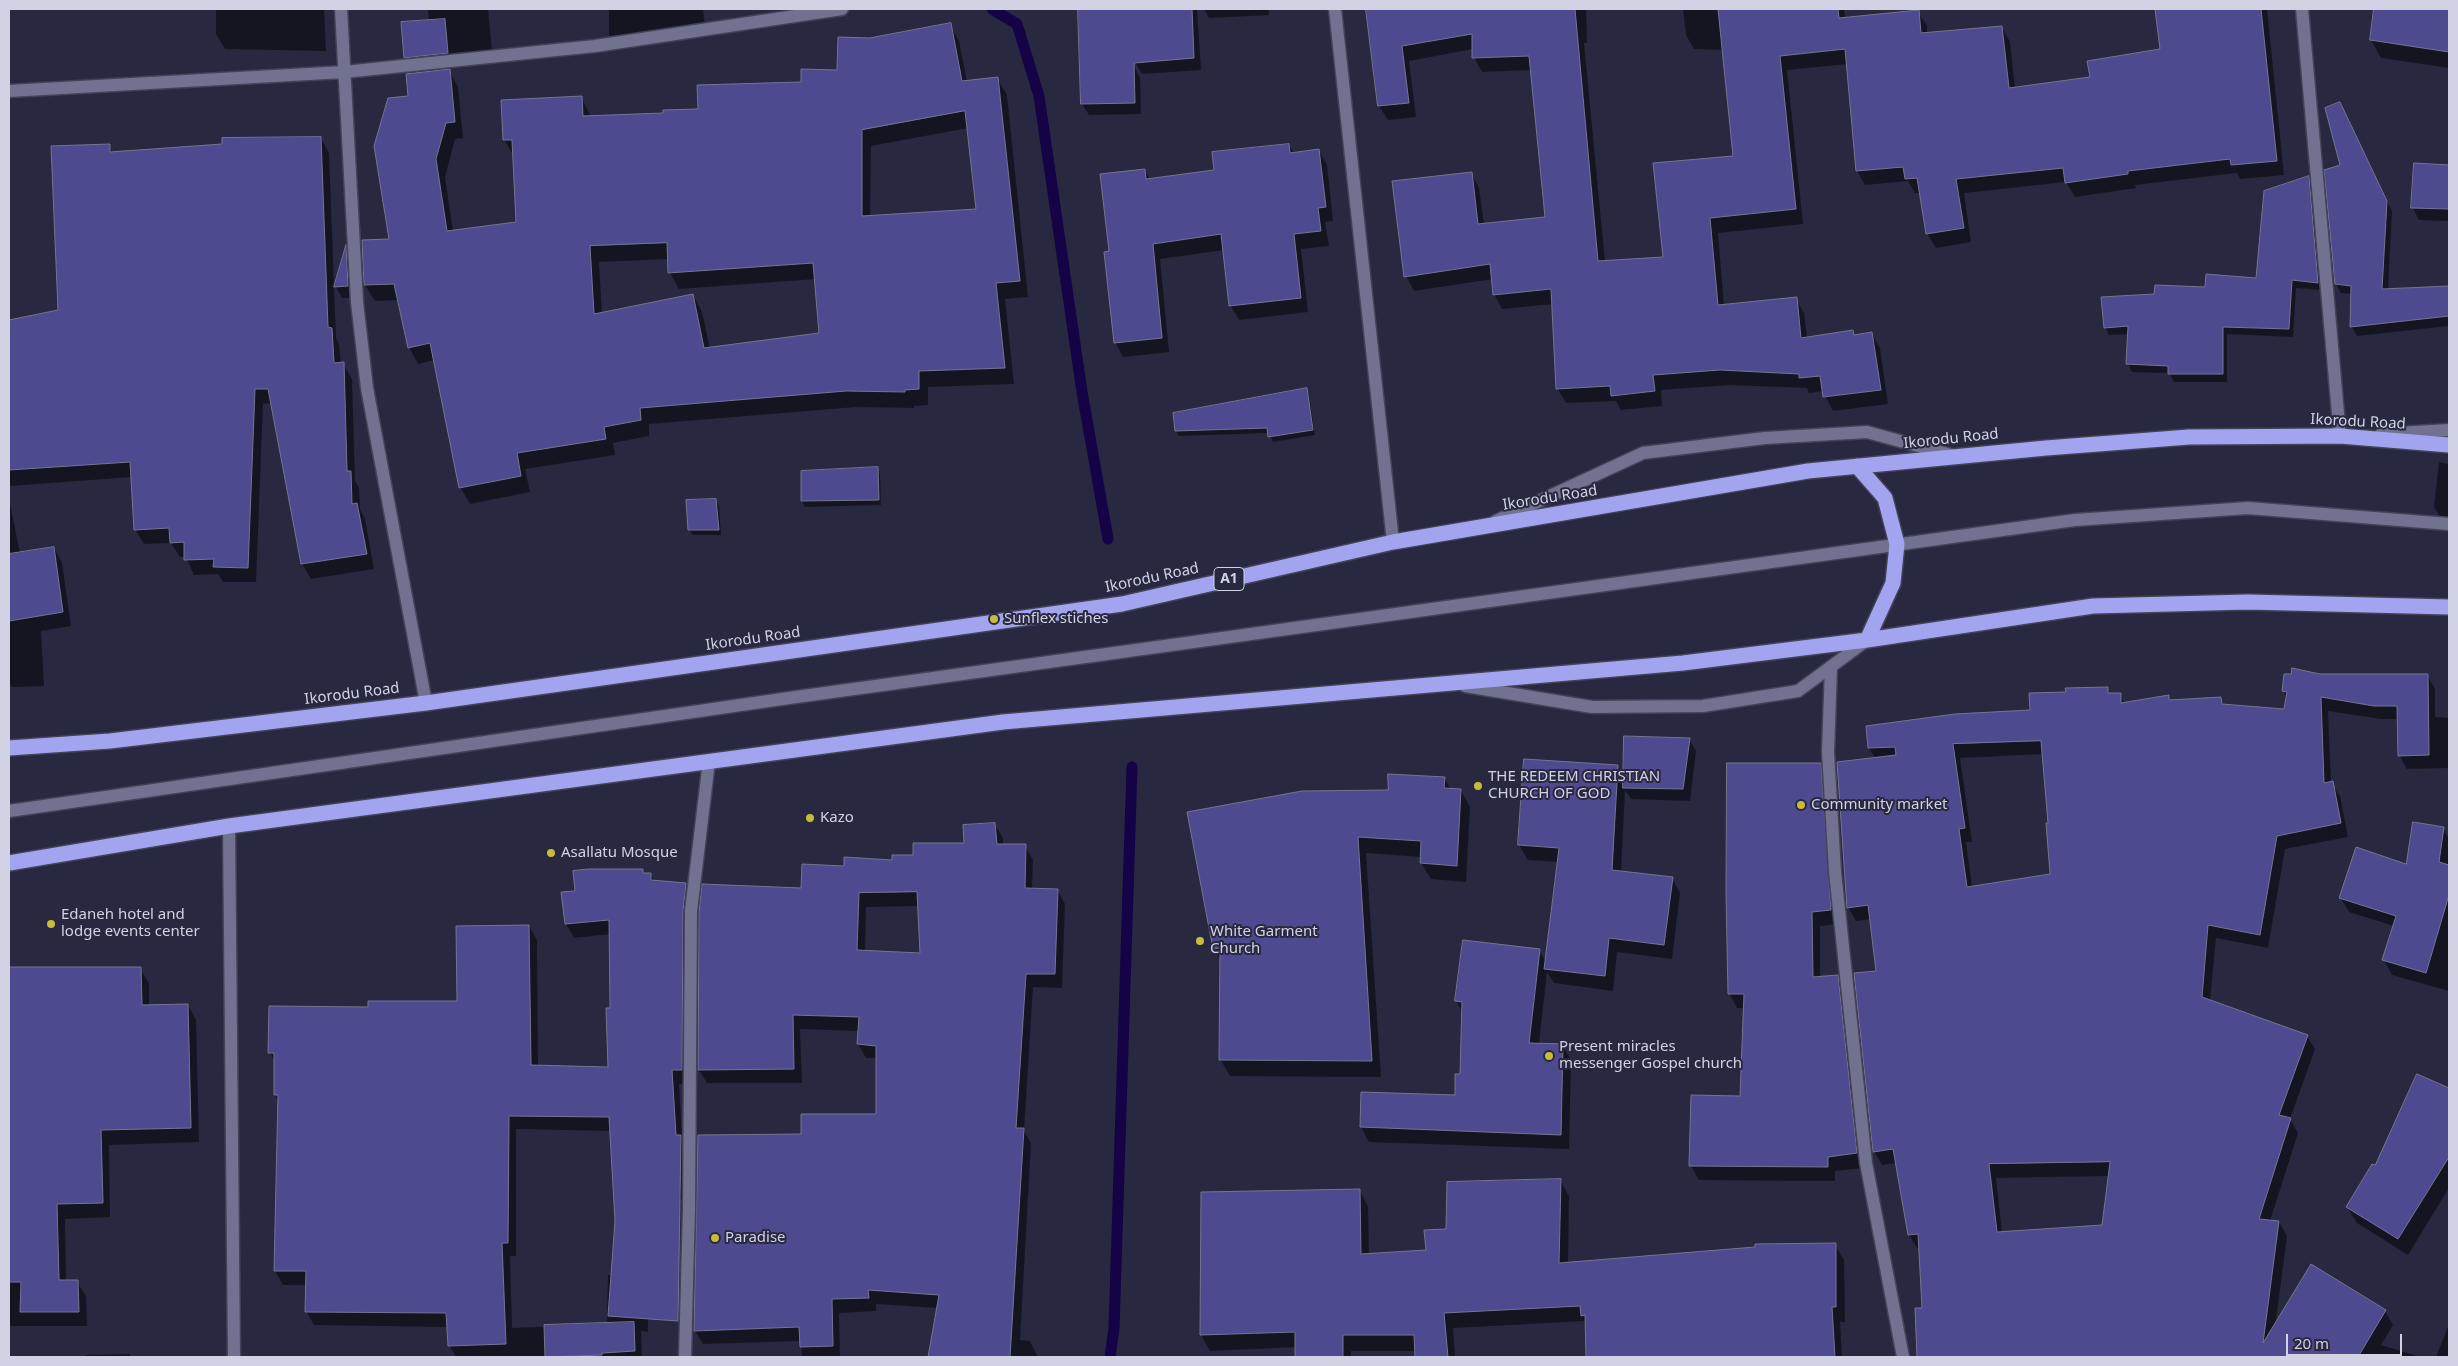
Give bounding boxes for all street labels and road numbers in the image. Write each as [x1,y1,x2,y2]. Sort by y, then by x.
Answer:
street label: Ikorodu Road [2310,411,2406,433]
street label: Ikorodu Road [1903,425,1999,453]
street label: Ikorodu Road [1501,482,1599,514]
street label: Ikorodu Road [1103,559,1201,597]
road number: A1 [1214,568,1244,590]
street label: Ikorodu Road [704,623,802,655]
street label: Ikorodu Road [303,679,401,709]

